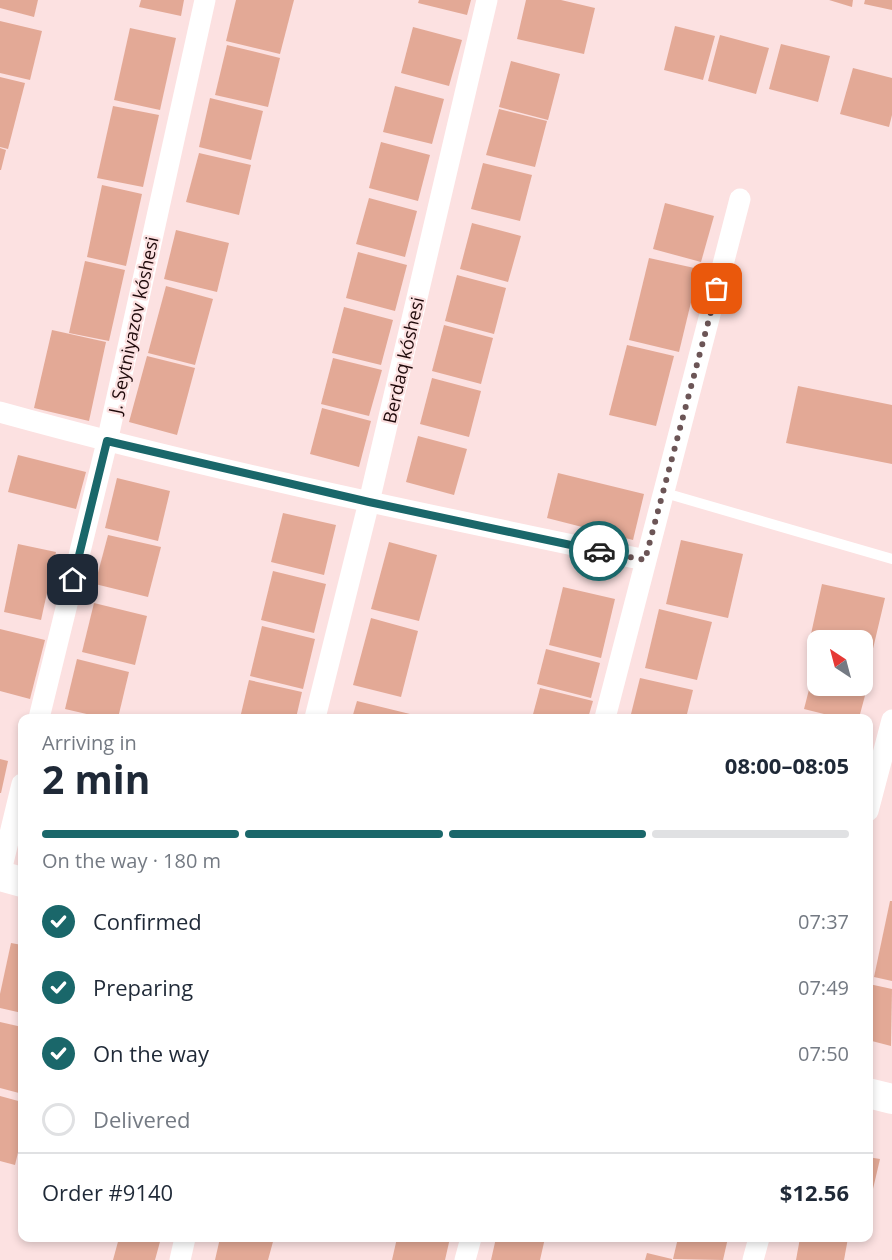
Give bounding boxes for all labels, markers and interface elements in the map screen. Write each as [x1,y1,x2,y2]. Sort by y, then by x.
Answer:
street label: J. Seytniyazov kóshesi [102,234,163,418]
pin [691,263,742,314]
icon: bag [700,272,733,305]
street label: Berdaq kóshesi [377,294,429,426]
courier [569,521,629,581]
icon: car [583,535,616,568]
pin [47,554,98,605]
icon: home [56,563,89,596]
north arrow [807,630,873,696]
map controls [807,630,873,696]
text: Arriving in [42,729,137,756]
text: 08:00–08:05 [725,750,849,780]
text: 2 min [42,752,150,805]
text: On the way · 180 m [42,847,221,874]
icon: check [42,905,75,938]
text: Confirmed [93,906,202,936]
text: 07:37 [798,908,849,935]
icon: check [42,971,75,1004]
text: Preparing [93,972,193,1002]
text: 07:49 [798,974,849,1001]
icon: check [42,1037,75,1070]
text: On the way [93,1038,209,1068]
text: 07:50 [798,1040,849,1067]
text: Delivered [93,1104,191,1134]
text: Order #9140 [42,1177,173,1207]
text: $12.56 [780,1177,849,1207]

